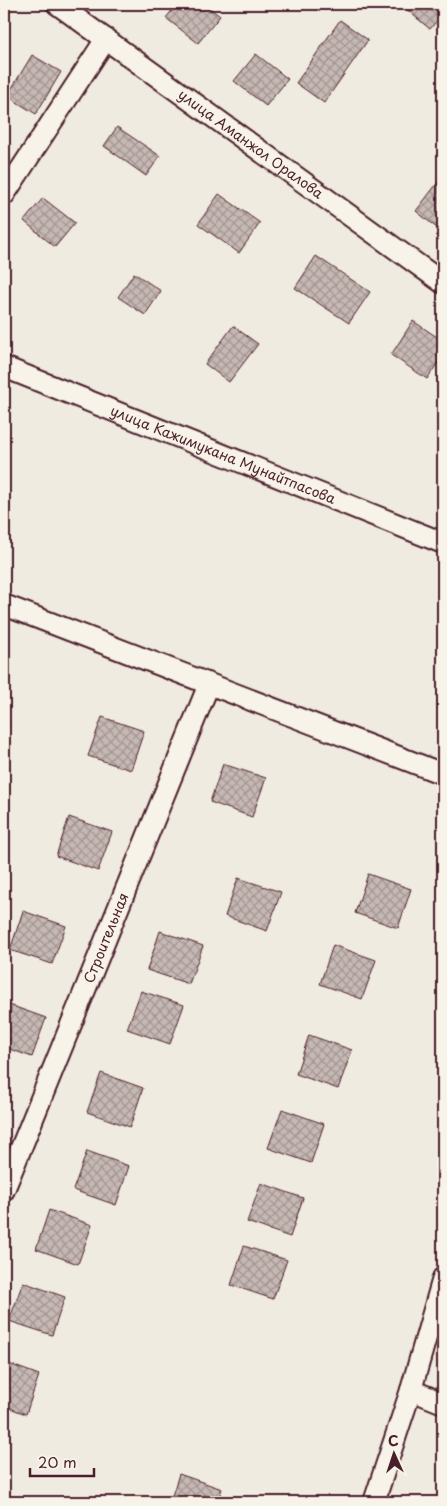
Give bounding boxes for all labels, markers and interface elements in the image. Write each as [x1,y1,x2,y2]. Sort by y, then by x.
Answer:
street label: улица Аманжол Оралова [174,84,328,203]
street label: улица Кажимукана Мунайтпасова [107,400,339,509]
street label: Строительная [78,889,133,986]
north arrow [370,1428,420,1478]
text: С [387,1430,399,1451]
scale bar [30,1446,94,1478]
text: 20 m [38,1450,77,1473]

